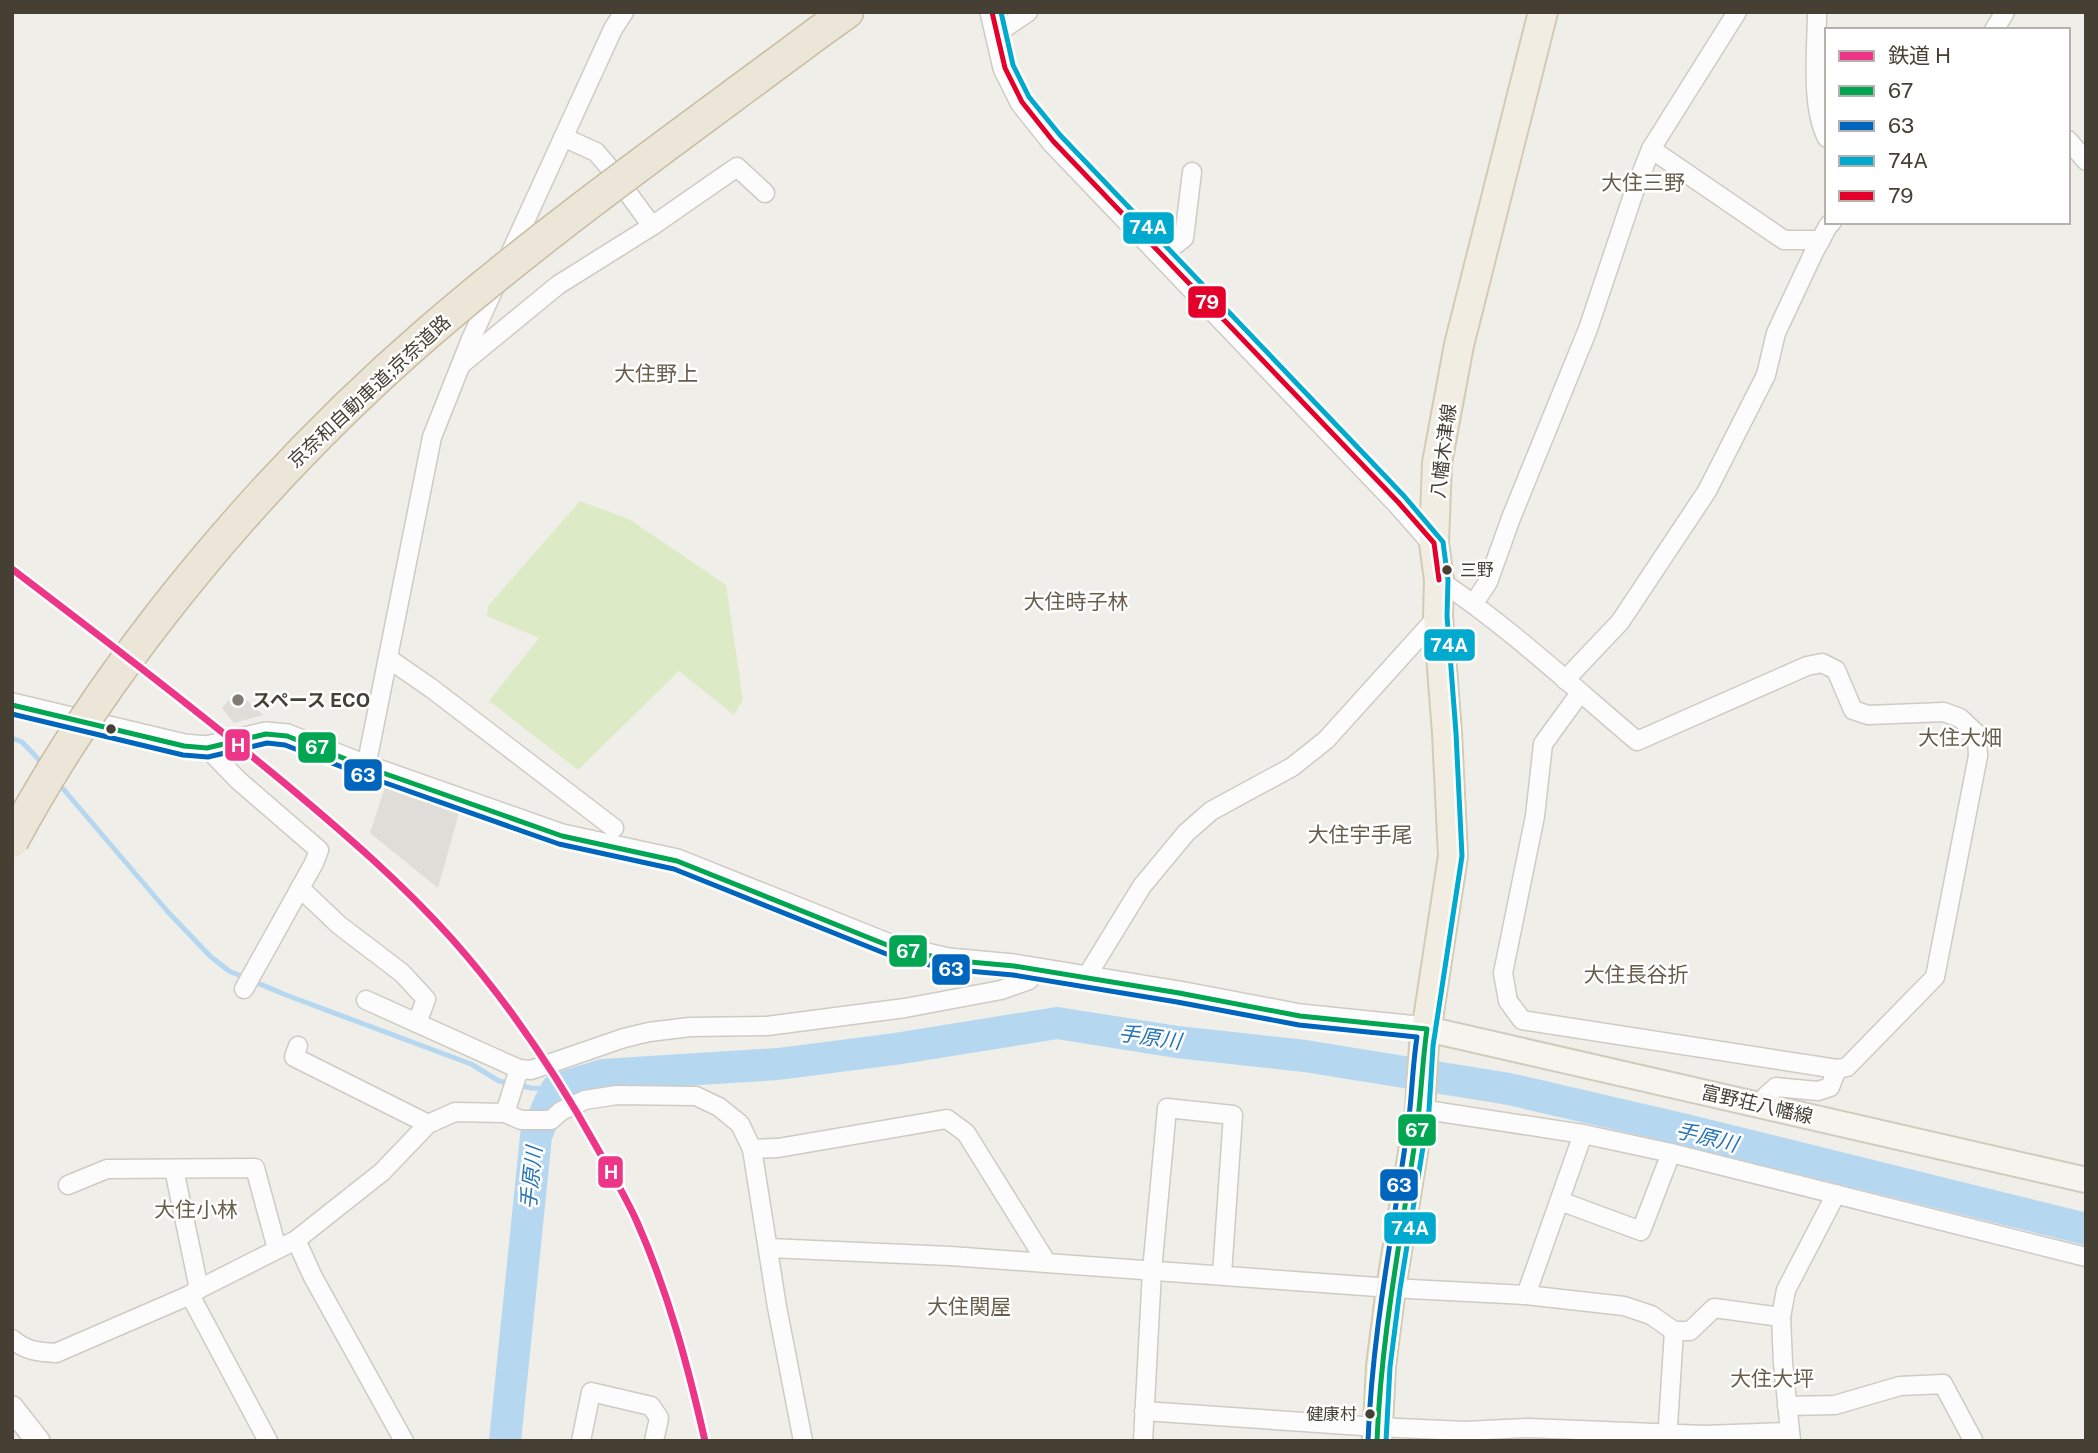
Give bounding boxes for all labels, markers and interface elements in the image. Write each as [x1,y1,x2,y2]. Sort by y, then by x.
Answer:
legend [1825,28,2070,224]
text: 鉄道 H [1888,43,1951,68]
text: 67 [1888,78,1913,103]
text: 63 [1888,113,1914,138]
text: 74A [1888,148,1928,173]
district label: 大住三野 [1601,170,1685,195]
text: 79 [1888,183,1913,208]
line badge: 74A [1122,211,1175,245]
text: 74A [1129,216,1167,238]
line badge: 79 [1187,285,1227,319]
text: 79 [1195,291,1219,313]
street label: 京奈和自動車道;京奈道路 [283,310,455,472]
district label: 大住野上 [614,361,698,386]
street label: 八幡木津線 [1426,403,1460,499]
place label: 三野 [1460,560,1494,580]
marker: 三野 [1440,563,1454,577]
district label: 大住時子林 [1024,589,1129,614]
line badge: 74A [1423,628,1476,662]
text: 74A [1430,634,1468,656]
place label: スペース ECO [252,689,370,711]
marker: スペース ECO [230,692,246,708]
unlabelled marker [104,722,118,736]
district label: 大住大畑 [1918,725,2002,750]
line badge: H [224,728,251,762]
line badge: 67 [297,731,337,764]
text: H [231,734,245,756]
text: 67 [305,736,329,758]
line badge: 63 [343,758,383,792]
text: 63 [350,764,376,786]
district label: 大住宇手尾 [1308,822,1413,847]
line badge: 67 [888,934,928,968]
text: 67 [896,940,920,962]
line badge: 63 [931,953,971,986]
text: 63 [938,958,964,980]
district label: 大住長谷折 [1584,962,1689,987]
water label: 手原川 [1117,1020,1185,1054]
street label: 富野荘八幡線 [1699,1080,1815,1128]
line badge: 67 [1397,1113,1437,1147]
water label: 手原川 [1673,1117,1743,1157]
text: 67 [1405,1119,1429,1141]
water label: 手原川 [515,1143,547,1211]
line badge: H [597,1155,624,1189]
text: H [604,1161,618,1183]
line badge: 63 [1379,1168,1419,1202]
text: 63 [1386,1174,1412,1196]
district label: 大住小林 [154,1197,238,1222]
line badge: 74A [1383,1211,1437,1245]
text: 74A [1391,1217,1429,1239]
district label: 大住関屋 [927,1294,1011,1319]
district label: 大住大坪 [1730,1366,1814,1391]
place label: 健康村 [1306,1404,1357,1424]
marker: 健康村 [1363,1407,1377,1421]

